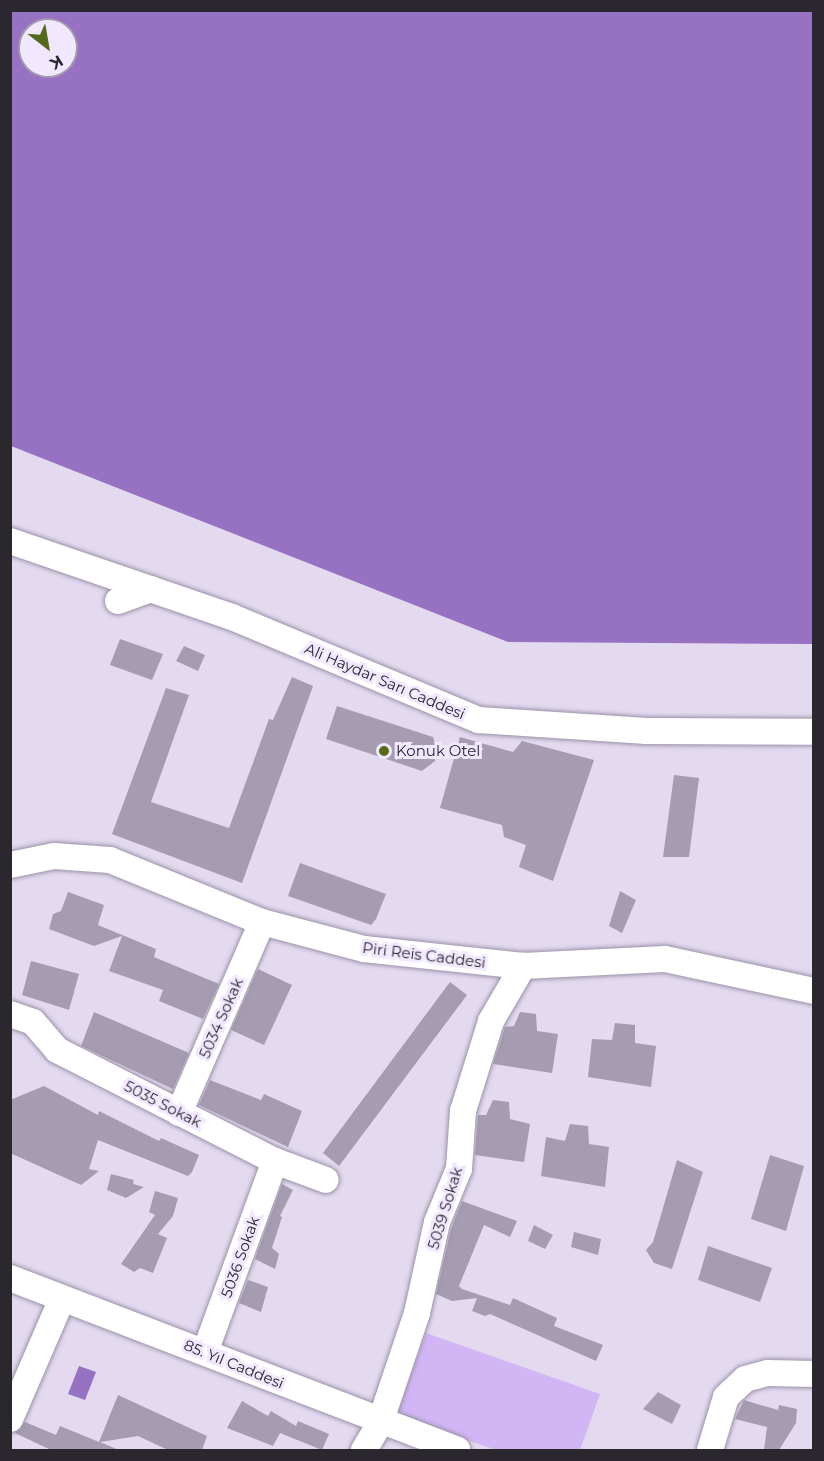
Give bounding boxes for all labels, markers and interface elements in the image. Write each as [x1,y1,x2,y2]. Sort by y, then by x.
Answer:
north arrow [18,18,78,78]
text: K [47,51,66,73]
street label: Ali Haydar Sarı Caddesi [302,639,468,723]
place label: Konuk Otel [396,742,480,760]
marker: Konuk Otel [377,744,391,758]
street label: Piri Reis Caddesi [361,939,487,971]
street label: 5034 Sokak [195,975,247,1061]
street label: 5035 Sokak [121,1077,205,1131]
street label: 5039 Sokak [424,1165,466,1251]
street label: 5036 Sokak [217,1214,263,1300]
street label: 85. Yıl Caddesi [181,1336,287,1392]

